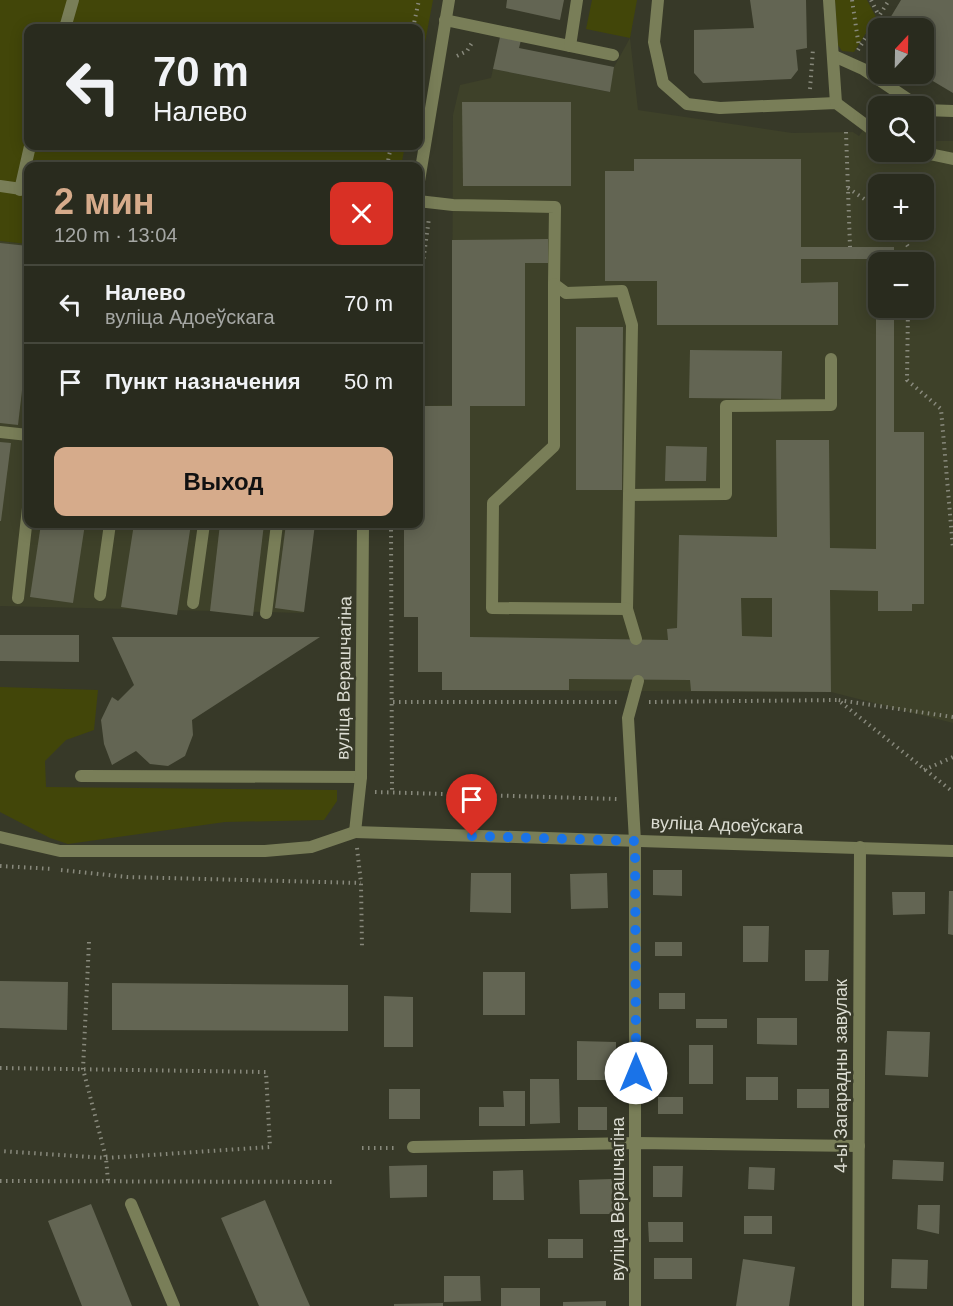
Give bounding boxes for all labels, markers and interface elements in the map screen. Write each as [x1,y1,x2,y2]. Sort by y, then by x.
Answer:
north arrow [868,18,934,84]
map controls [868,18,934,318]
icon: left [54,48,132,126]
text: 70 m [153,48,249,95]
button: search [868,96,934,162]
text: Налево [153,97,247,127]
button: + [868,174,934,240]
text: 2 мин [54,181,155,222]
button: close [330,182,393,245]
text: 120 m · 13:04 [54,224,177,246]
button: − [868,252,934,318]
text: Налево [105,280,186,305]
icon: left [54,288,87,321]
text: 70 m [344,291,393,316]
text: вуліца Адоеўскага [105,306,275,328]
icon: arrive [54,366,87,399]
text: Пункт назначения [105,369,301,394]
text: 50 m [344,369,393,394]
button: Выход [54,447,393,516]
street label: вуліца Верашчагіна [333,595,355,760]
pin [446,774,497,836]
icon: arrive [455,783,488,816]
street label: вуліца Адоеўскага [650,812,805,838]
street label: 4-ы Загарадны завулак [831,979,851,1173]
position arrow [604,1041,668,1105]
street label: вуліца Верашчагіна [608,1116,628,1281]

